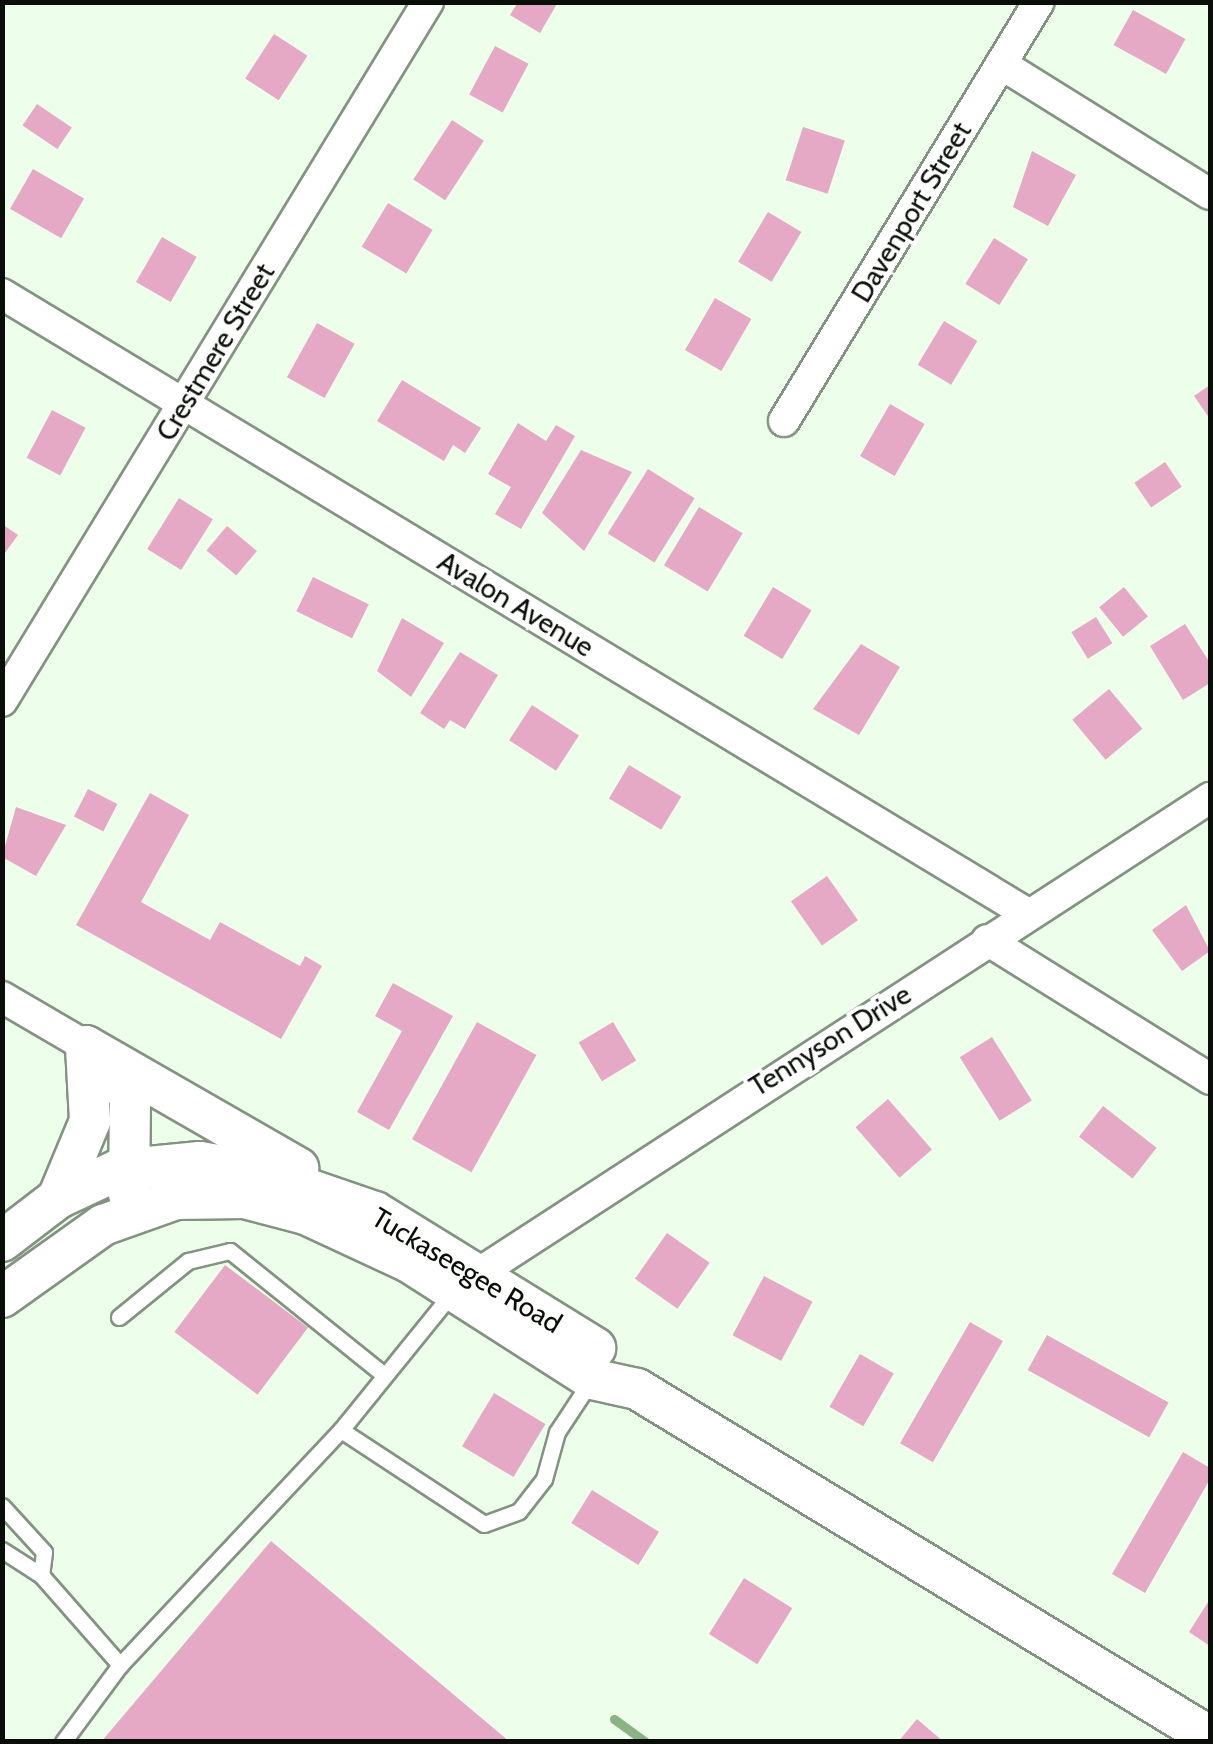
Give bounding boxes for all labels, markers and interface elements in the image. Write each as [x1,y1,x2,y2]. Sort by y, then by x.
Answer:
street label: Davenport Street [844,116,978,308]
street label: Crestmere Street [149,257,281,447]
street label: Avalon Avenue [432,544,600,664]
street label: Tennyson Drive [743,977,917,1103]
street label: Tuckaseegee Road [366,1200,568,1340]

